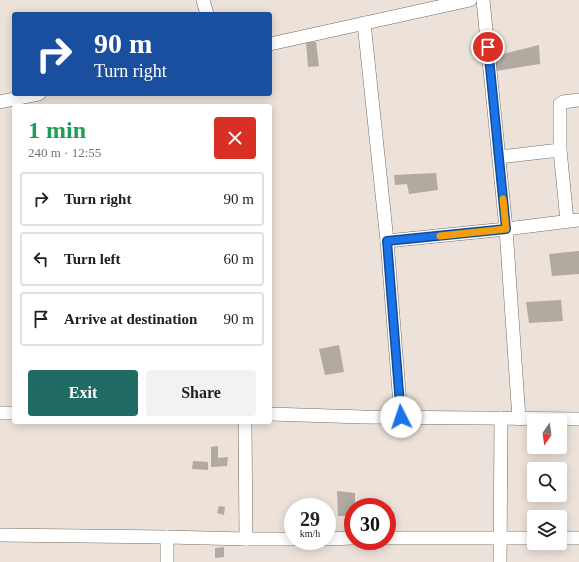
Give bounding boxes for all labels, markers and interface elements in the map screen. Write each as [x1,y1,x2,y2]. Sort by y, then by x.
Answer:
icon: right [28,28,80,80]
text: 90 m [94,28,152,59]
pin [471,30,505,64]
icon: arrive [477,36,499,58]
text: Turn right [94,61,167,81]
text: 1 min [28,117,86,143]
button: close [214,117,256,159]
text: 240 m · 12:55 [28,145,101,160]
icon: right [30,188,52,210]
text: Turn right [64,191,131,207]
text: 90 m [224,191,254,207]
icon: left [30,248,52,270]
text: Turn left [64,251,121,267]
text: 60 m [224,251,254,267]
icon: arrive [30,308,52,330]
text: Arrive at destination [64,311,197,327]
text: 90 m [224,311,254,327]
button: Exit [28,370,138,416]
button: Share [146,370,256,416]
position arrow [380,396,422,438]
north arrow [527,414,567,454]
map controls [527,414,567,550]
button: search [527,462,567,502]
speed limit sign: 30 [344,498,396,550]
text: 29 [300,508,320,530]
button: layers [527,510,567,550]
text: km/h [300,528,320,539]

